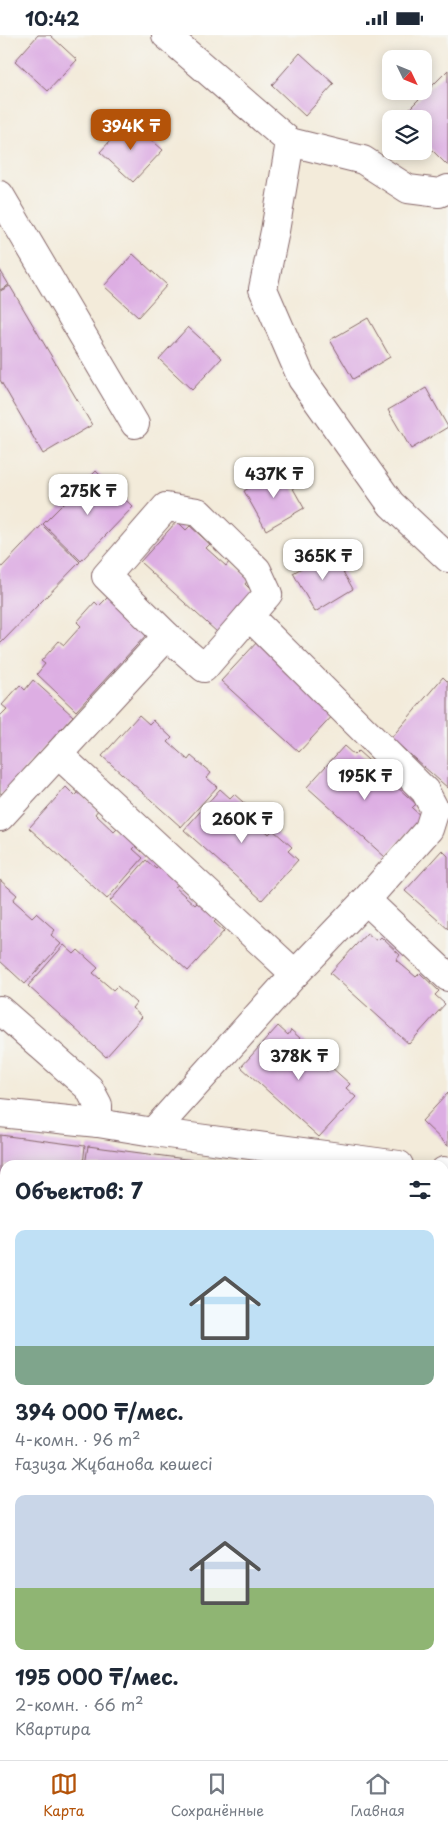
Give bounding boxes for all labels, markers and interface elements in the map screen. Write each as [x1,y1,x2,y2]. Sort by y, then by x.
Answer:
text: 10:42 [25,4,80,32]
north arrow [382,50,432,100]
map controls [382,50,432,160]
pin: 394K ₸ [90,109,172,151]
button: layers [382,110,432,160]
text: 394K ₸ [102,113,160,137]
pin: 437K ₸ [233,457,315,499]
text: 437K ₸ [245,461,303,485]
pin: 275K ₸ [47,473,129,516]
text: 275K ₸ [60,478,116,502]
pin: 365K ₸ [282,539,364,581]
text: 365K ₸ [294,543,352,567]
pin: 195K ₸ [324,759,406,801]
text: 195K ₸ [338,763,392,787]
pin: 260K ₸ [201,801,283,844]
text: 260K ₸ [212,806,272,830]
pin: 378K ₸ [258,1039,340,1081]
text: 378K ₸ [270,1043,328,1067]
text: Объектов: 7 [15,1174,143,1206]
icon: filters [406,1176,434,1204]
icon: home [180,1263,270,1353]
text: 394 000 ₸/мес. [15,1395,184,1427]
text: 4-комн. · 96 m² [15,1427,140,1451]
text: Ғазиза Жұбанова көшесі [15,1451,213,1475]
icon: home [180,1528,270,1618]
text: 195 000 ₸/мес. [15,1660,179,1692]
text: 2-комн. · 66 m² [15,1692,144,1716]
text: Квартира [15,1716,90,1740]
tab: Карта [43,1770,84,1821]
tab: Сохранённые [171,1770,264,1821]
tab: Главная [351,1770,405,1821]

